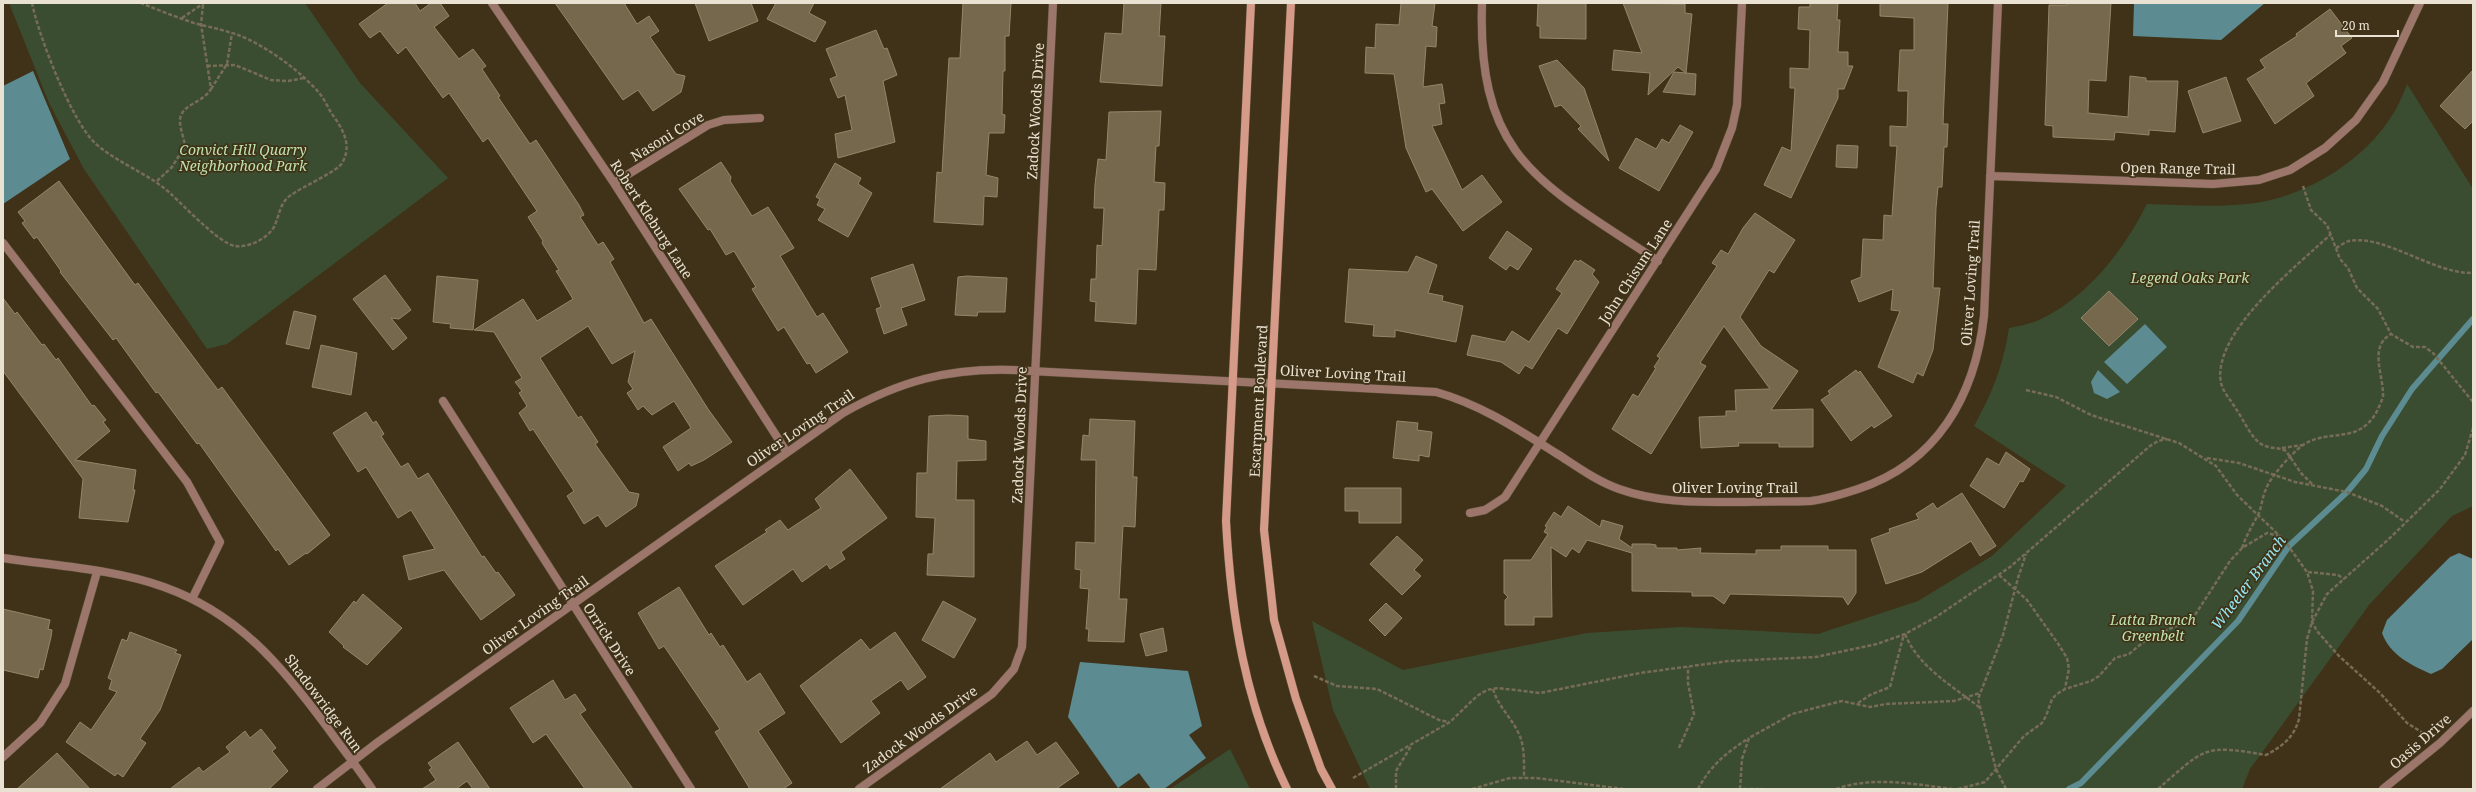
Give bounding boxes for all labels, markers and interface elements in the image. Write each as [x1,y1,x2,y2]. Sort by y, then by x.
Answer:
scale bar [2336,12,2398,38]
text: 20 m [2342,17,2370,34]
street label: Zadock Woods Drive [1022,42,1048,180]
street label: Nasoni Cove [627,107,707,165]
park label: Convict Hill Quarry Neighborhood Park [178,140,308,175]
street label: Robert Kleburg Lane [606,156,698,282]
street label: Open Range Trail [2120,157,2237,179]
street label: John Chisum Lane [1593,215,1676,328]
street label: Oliver Loving Trail [1956,219,1984,347]
park label: Legend Oaks Park [2130,268,2250,287]
street label: Escarpment Boulevard [1245,324,1271,478]
street label: Oliver Loving Trail [1279,360,1407,386]
street label: Zadock Woods Drive [1007,366,1031,504]
street label: Oliver Loving Trail [742,384,858,471]
street label: Oliver Loving Trail [1672,478,1799,497]
water label: Wheeler Branch [2206,531,2290,633]
street label: Oliver Loving Trail [478,571,593,659]
street label: Orrick Drive [579,599,641,679]
park label: Latta Branch Greenbelt [2109,610,2197,645]
street label: Shadowridge Run [281,650,367,756]
street label: Zadock Woods Drive [859,681,981,777]
street label: Oasis Drive [2385,709,2455,773]

